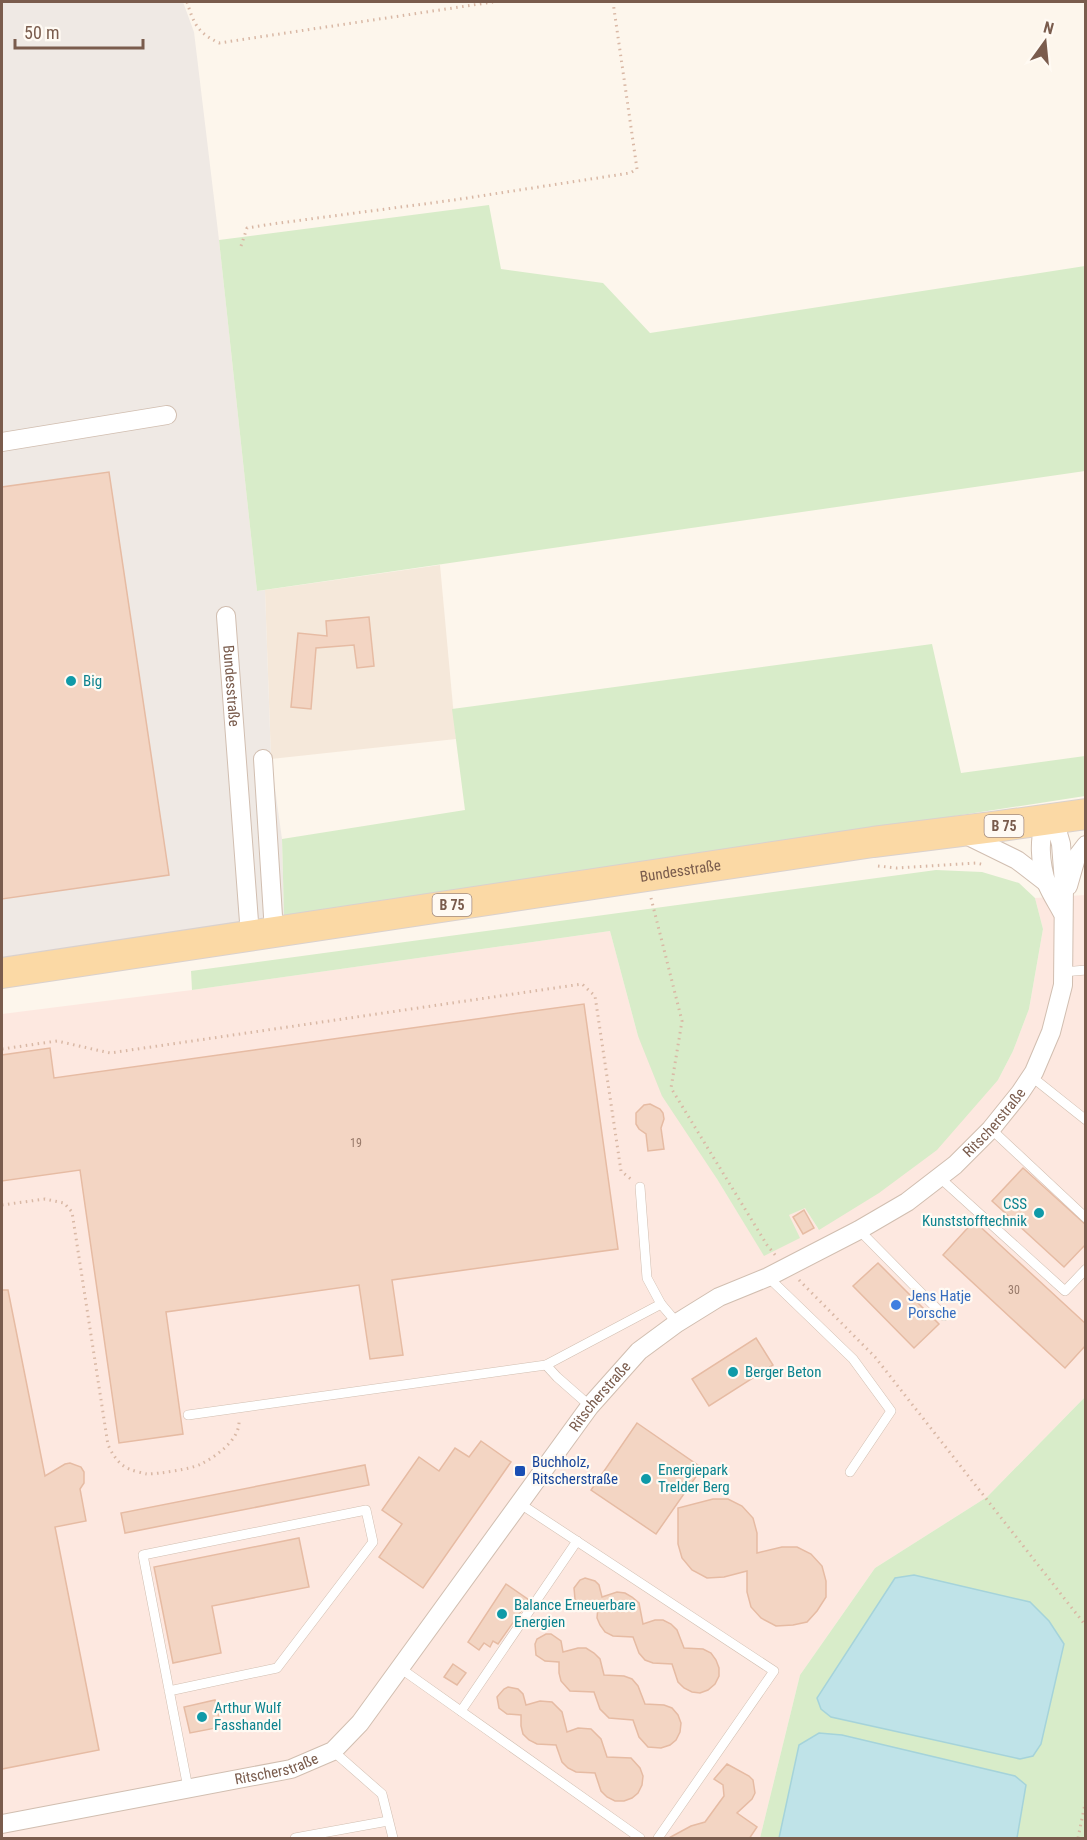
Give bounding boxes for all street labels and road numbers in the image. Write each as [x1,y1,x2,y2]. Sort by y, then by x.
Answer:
street label: Bundesstraße [219,644,243,727]
road number: B 75 [984,815,1024,837]
street label: Bundesstraße [639,856,722,886]
road number: B 75 [432,894,472,916]
street label: Ritscherstraße [959,1085,1030,1161]
street label: Ritscherstraße [565,1358,634,1435]
street label: Ritscherstraße [233,1749,321,1789]

